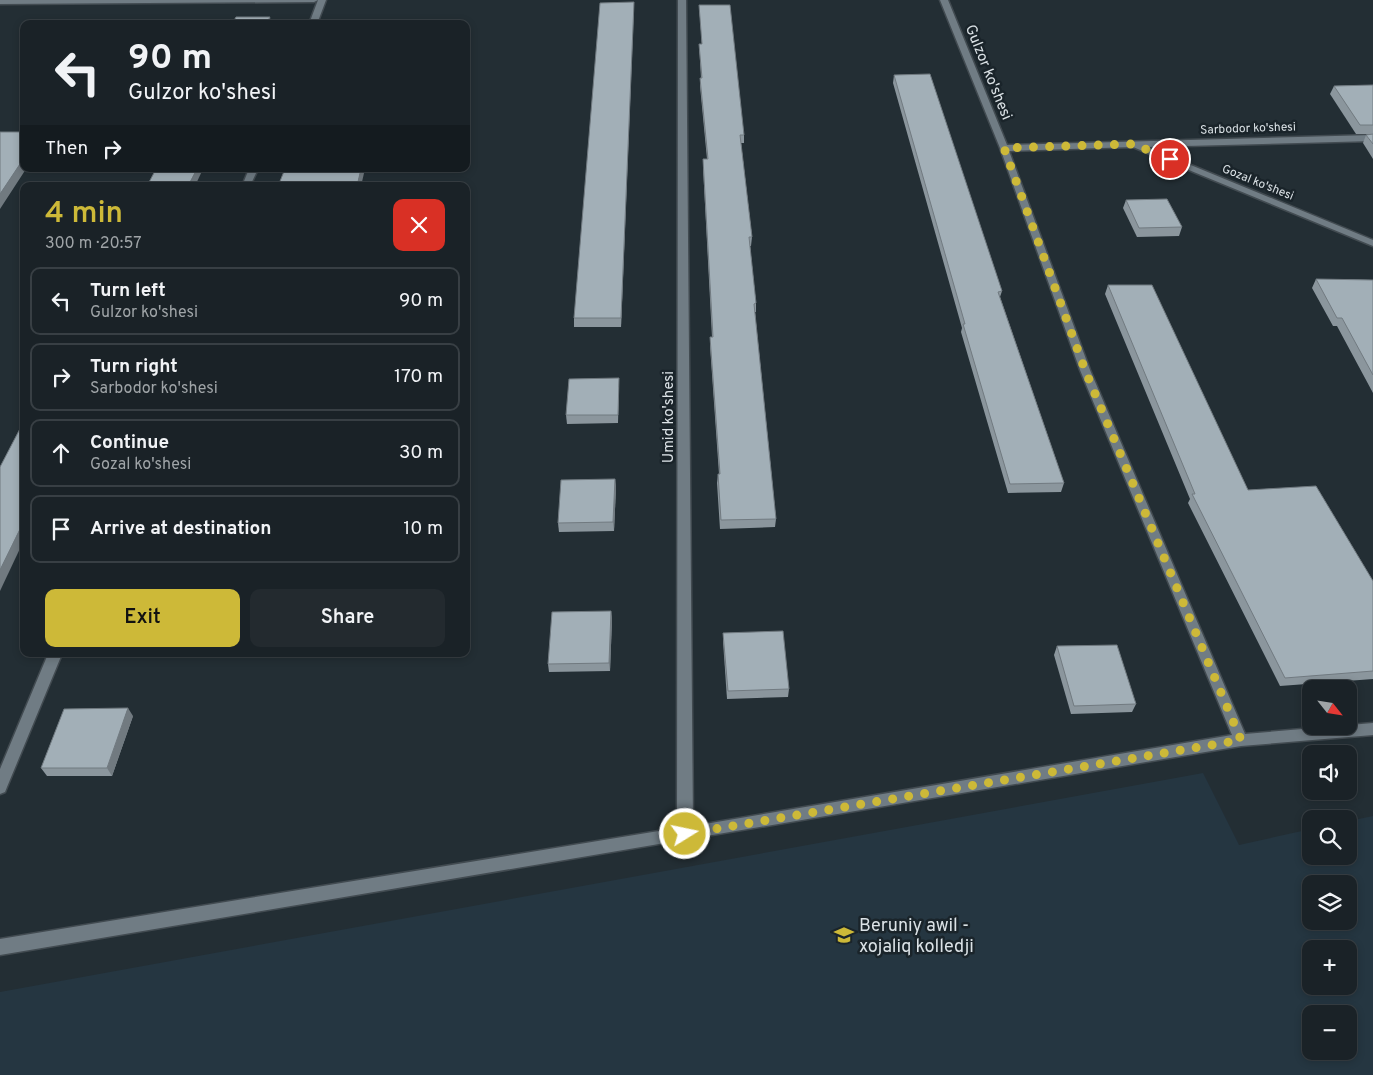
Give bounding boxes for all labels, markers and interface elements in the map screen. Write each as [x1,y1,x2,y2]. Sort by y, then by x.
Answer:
street label: Gulzor ko'shesi [960,22,1015,123]
text: 90 m [128,37,212,81]
icon: left [45,40,110,105]
text: Gulzor ko'shesi [128,80,277,107]
street label: Sarbodor ko'shesi [1200,119,1296,139]
icon: right [98,135,126,163]
text: Then [45,137,88,161]
pin [1149,138,1191,180]
icon: arrive [1156,145,1184,173]
street label: Gozal ko'shesi [1219,161,1296,205]
text: 4 min [45,196,123,233]
button: close [393,199,445,251]
text: 300 m · 20:57 [45,234,142,254]
text: Turn left [90,279,166,303]
icon: left [47,287,75,315]
text: 90 m [399,289,443,313]
text: Gulzor ko'shesi [90,303,198,323]
text: Turn right [90,355,178,379]
icon: right [47,363,75,391]
text: 170 m [394,365,443,389]
street label: Umid ko'shesi [660,371,679,463]
text: Sarbodor ko'shesi [90,379,218,399]
text: Continue [90,431,169,455]
icon: ahead [47,439,75,467]
text: 30 m [399,441,443,465]
text: Gozal ko'shesi [90,455,191,475]
icon: arrive [47,515,75,543]
text: Arrive at destination [90,517,271,541]
text: 10 m [403,517,443,541]
button: Exit [45,589,240,647]
button: Share [250,589,445,647]
north arrow [1302,680,1358,735]
map controls [1302,680,1357,1060]
button: sound [1302,745,1357,800]
position arrow [658,807,710,859]
button: search [1302,810,1357,865]
button: layers [1302,875,1357,930]
place label: Beruniy awil - xojaliq kolledji [859,915,974,959]
school or university icon: Beruniy awil - xojaliq kolledji [833,924,855,946]
button: + [1302,940,1357,995]
button: − [1302,1005,1357,1060]

